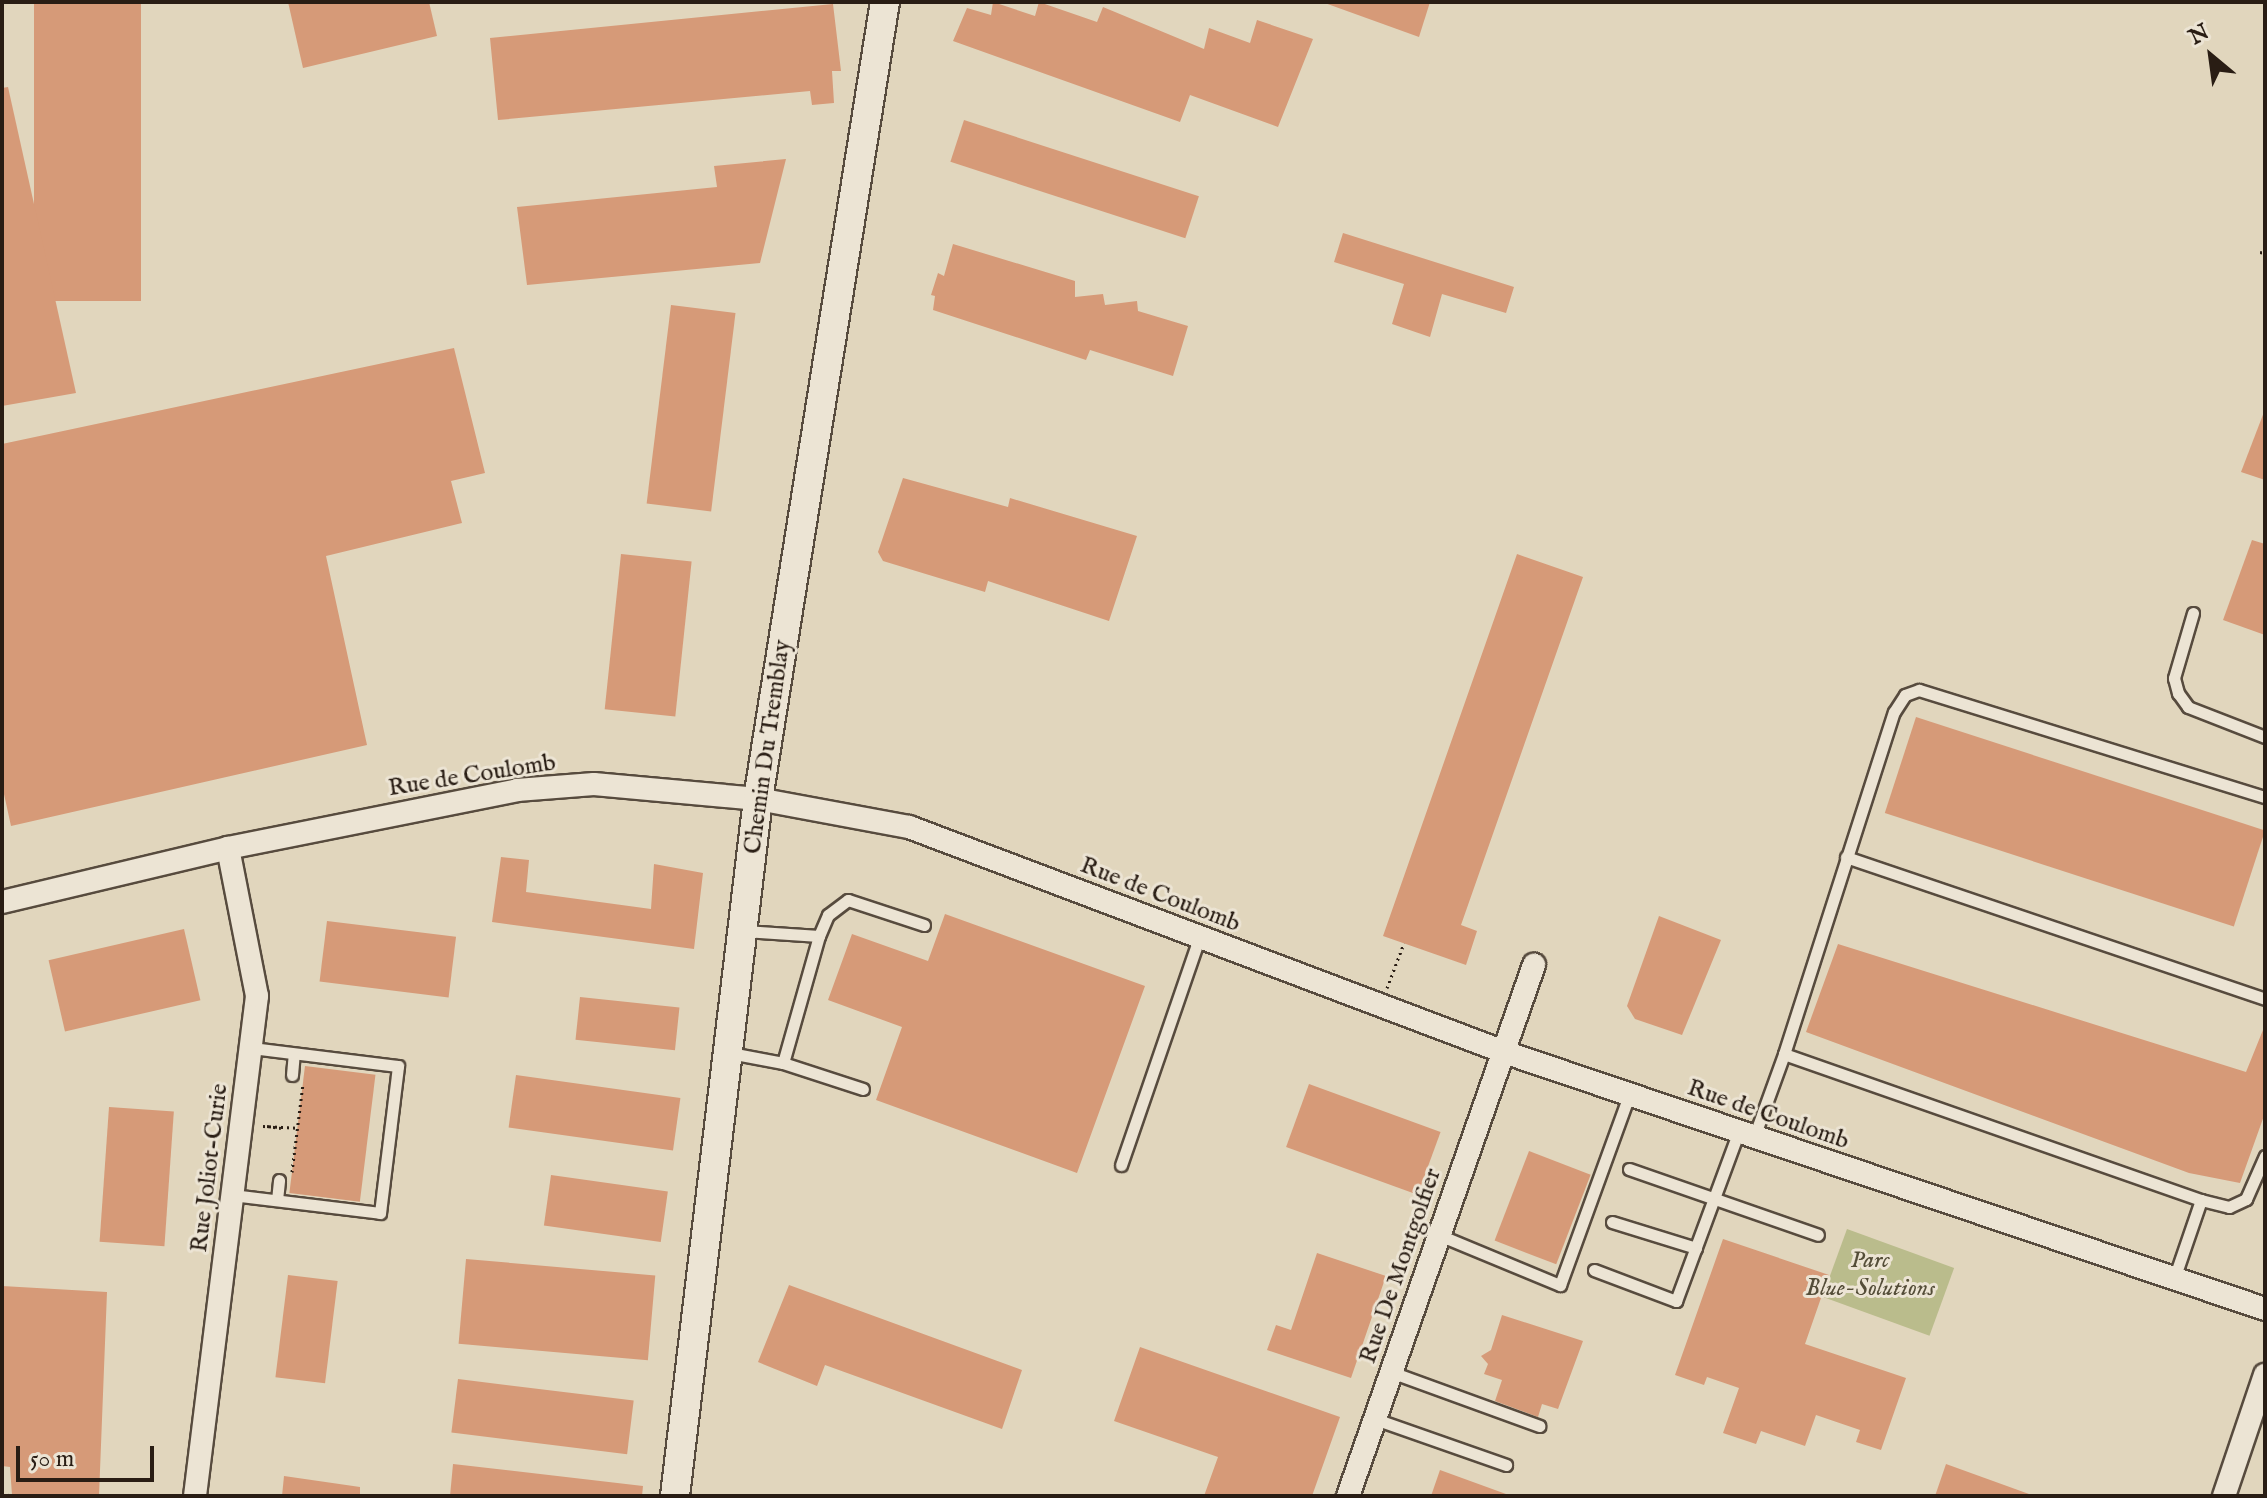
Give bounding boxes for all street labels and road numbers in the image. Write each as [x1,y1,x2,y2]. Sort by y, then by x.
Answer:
street label: Chemin Du Tremblay [739,638,797,856]
street label: Rue de Coulomb [386,749,558,803]
street label: Rue de Coulomb [1076,851,1244,939]
street label: Rue de Coulomb [1683,1074,1853,1156]
street label: Rue Joliot-Curie [185,1082,235,1254]
street label: Rue De Montgolfier [1354,1165,1448,1367]

